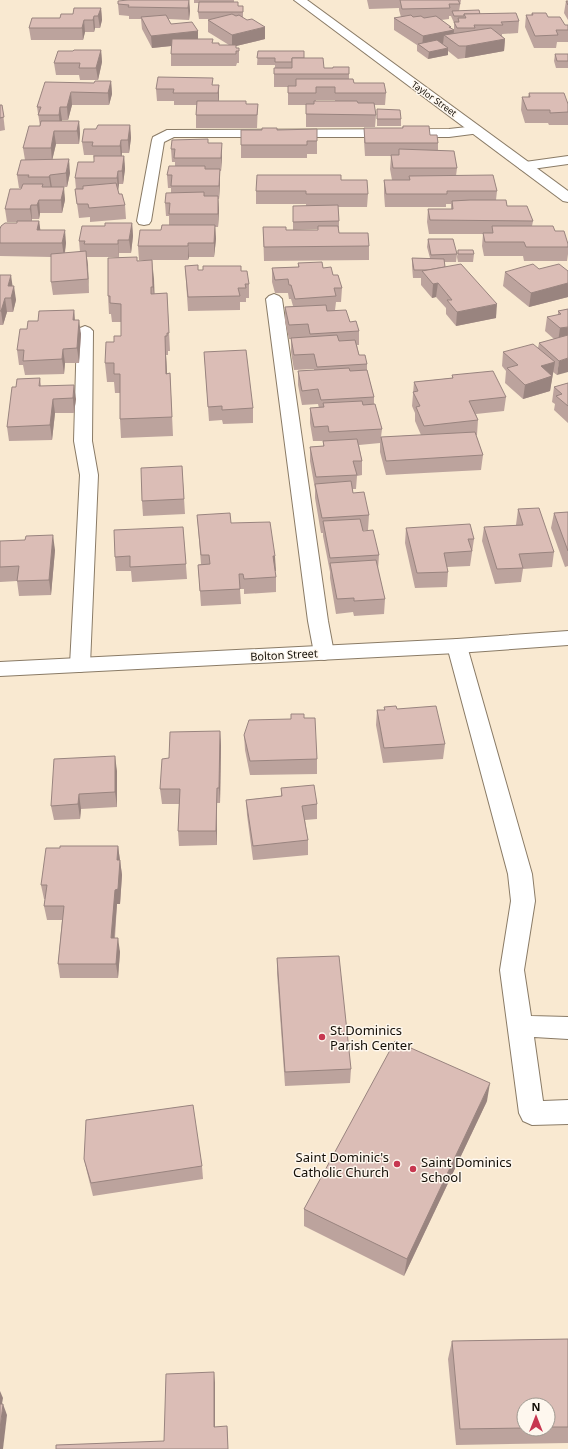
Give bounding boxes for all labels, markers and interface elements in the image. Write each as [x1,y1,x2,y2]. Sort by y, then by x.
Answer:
street label: Taylor Street [409,78,460,120]
street label: Bolton Street [250,645,318,664]
place label: St.Dominics Parish Center [330,1021,413,1054]
marker: St.Dominics Parish Center [317,1032,327,1042]
place label: Saint Dominic's Catholic Church [293,1148,389,1181]
place label: Saint Dominics School [421,1153,512,1186]
marker: Saint Dominic's Catholic Church [392,1159,402,1169]
marker: Saint Dominics School [408,1164,418,1174]
north arrow [516,1397,556,1437]
text: N [532,1399,540,1414]

